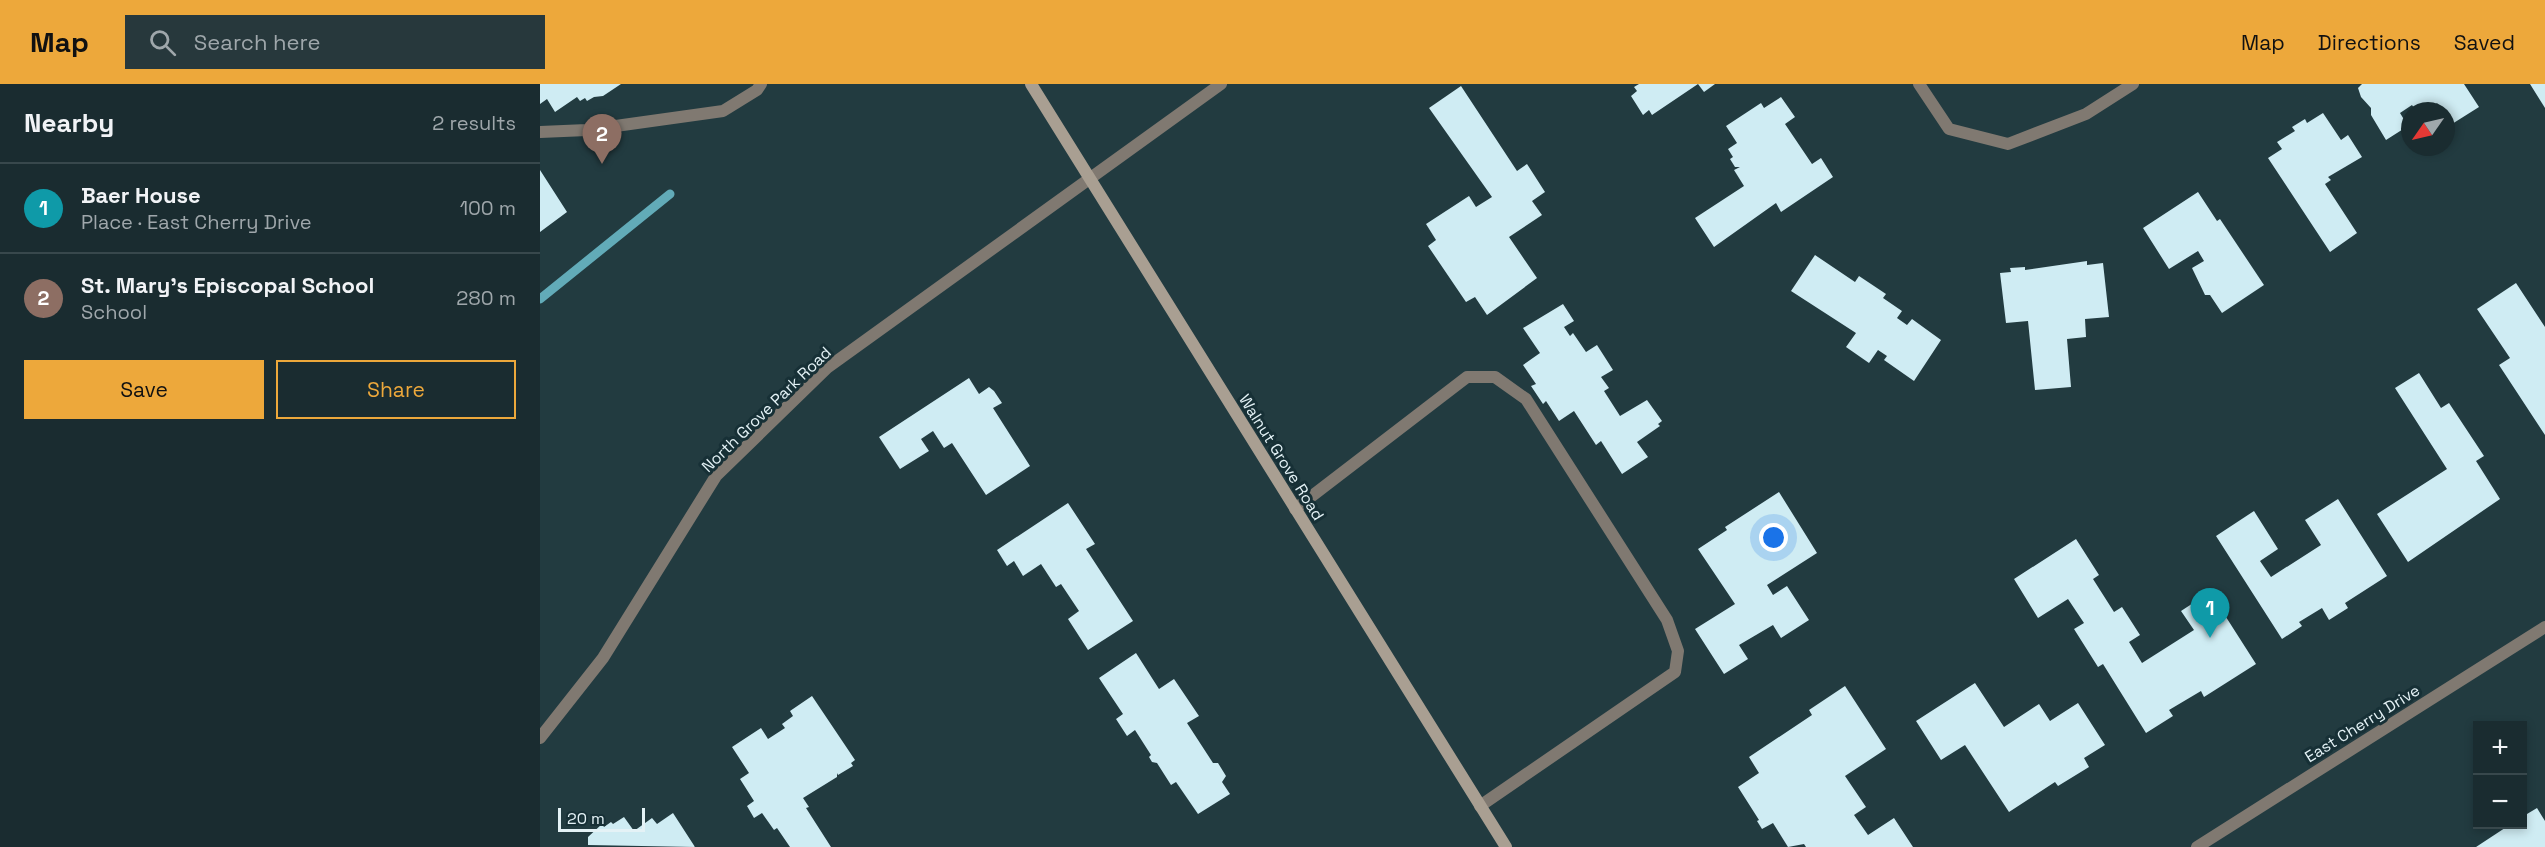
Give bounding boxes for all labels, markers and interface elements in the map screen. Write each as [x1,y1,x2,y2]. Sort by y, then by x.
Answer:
search box [125,15,545,69]
text: Map [30,24,89,60]
icon: search [146,26,179,59]
text: Search here [194,28,321,56]
text: Map [2241,29,2285,56]
text: Directions [2318,29,2421,56]
text: Saved [2454,29,2515,56]
north arrow [2401,102,2455,156]
text: Nearby [24,106,114,140]
text: 2 results [432,110,516,136]
pin: 2 [582,115,622,164]
text: Baer House [81,181,201,209]
text: 1 [39,195,48,221]
text: 100 m [460,195,516,221]
text: Place · East Cherry Drive [81,209,312,235]
text: St. Mary's Episcopal School [81,271,374,299]
text: 2 [38,285,49,311]
text: 280 m [456,285,516,311]
text: School [81,299,147,325]
street label: North Grove Park Road [697,342,836,477]
button: Save [24,360,264,419]
button: Share [276,360,516,419]
street label: Walnut Grove Road [1234,390,1329,524]
your location [1759,523,1788,552]
pin: 1 [2190,588,2230,638]
street label: East Cherry Drive [2301,680,2424,767]
map controls [2473,721,2527,829]
button: + [2473,721,2527,775]
button: − [2473,775,2527,829]
scale bar [558,805,645,832]
text: 20 m [567,808,605,829]

